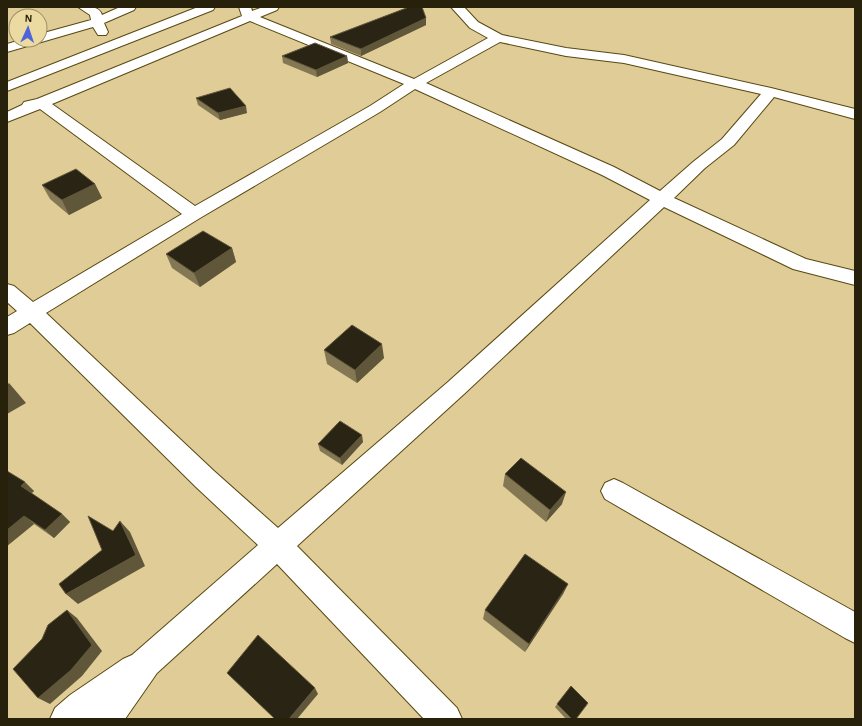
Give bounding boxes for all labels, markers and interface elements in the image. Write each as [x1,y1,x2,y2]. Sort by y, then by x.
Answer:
north arrow [8,8,48,48]
text: N [24,13,33,24]

